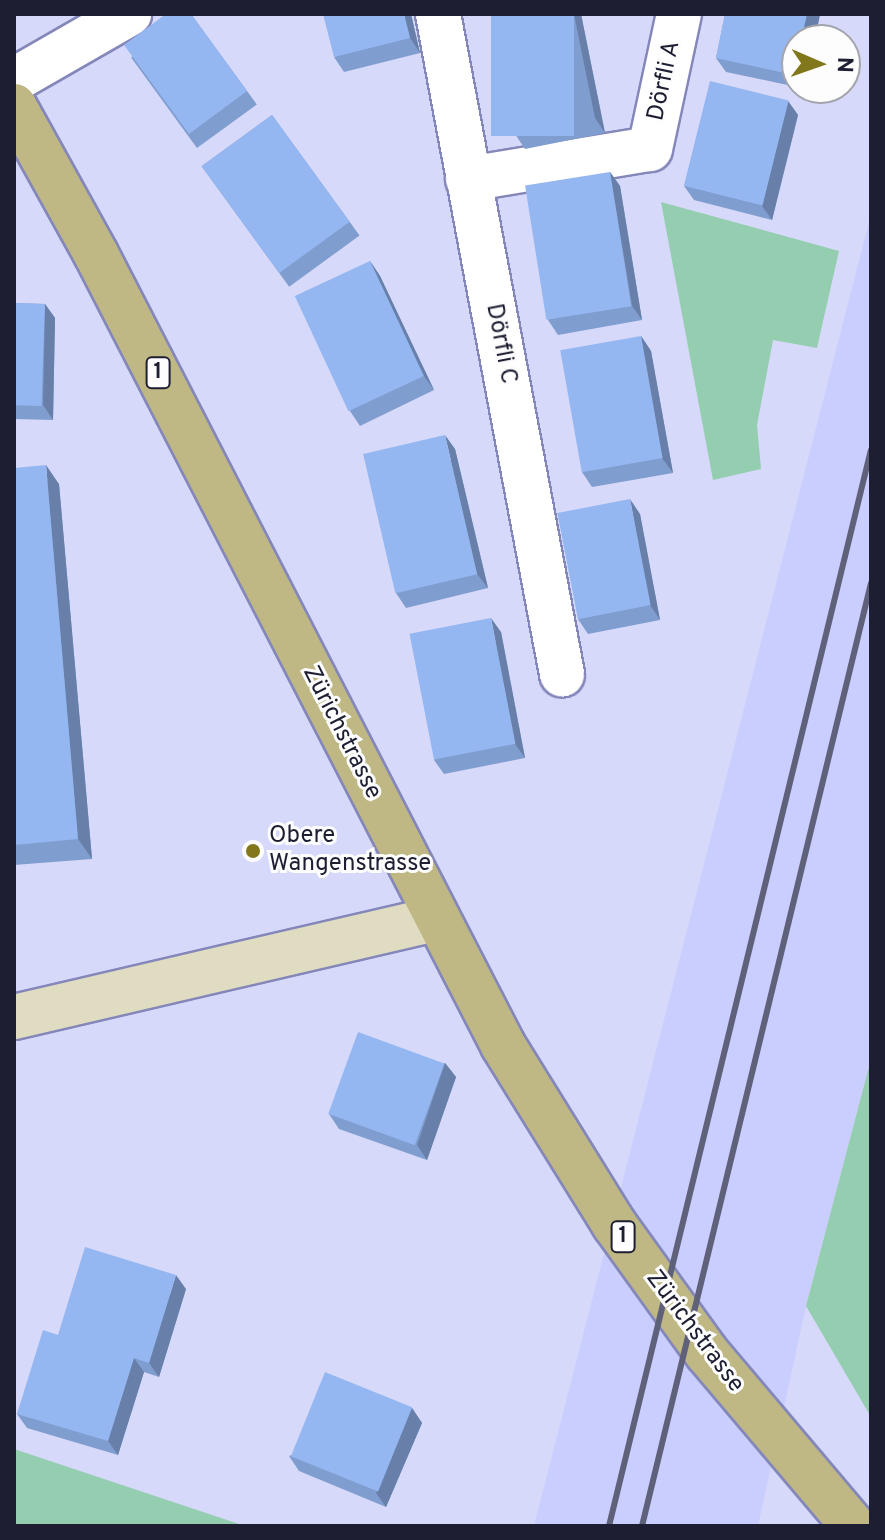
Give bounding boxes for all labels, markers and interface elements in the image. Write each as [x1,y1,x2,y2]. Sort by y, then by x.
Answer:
north arrow [781,24,861,104]
street label: Dörfli A [642,38,688,124]
text: N [830,56,857,73]
street label: Dörfli C [478,301,522,387]
road number: 1 [144,355,172,391]
street label: Zürichstrasse [295,662,387,804]
place label: Obere Wangenstrasse [269,823,431,879]
marker: Obere Wangenstrasse [244,842,262,860]
road number: 1 [609,1219,637,1255]
street label: Zürichstrasse [639,1265,749,1399]

